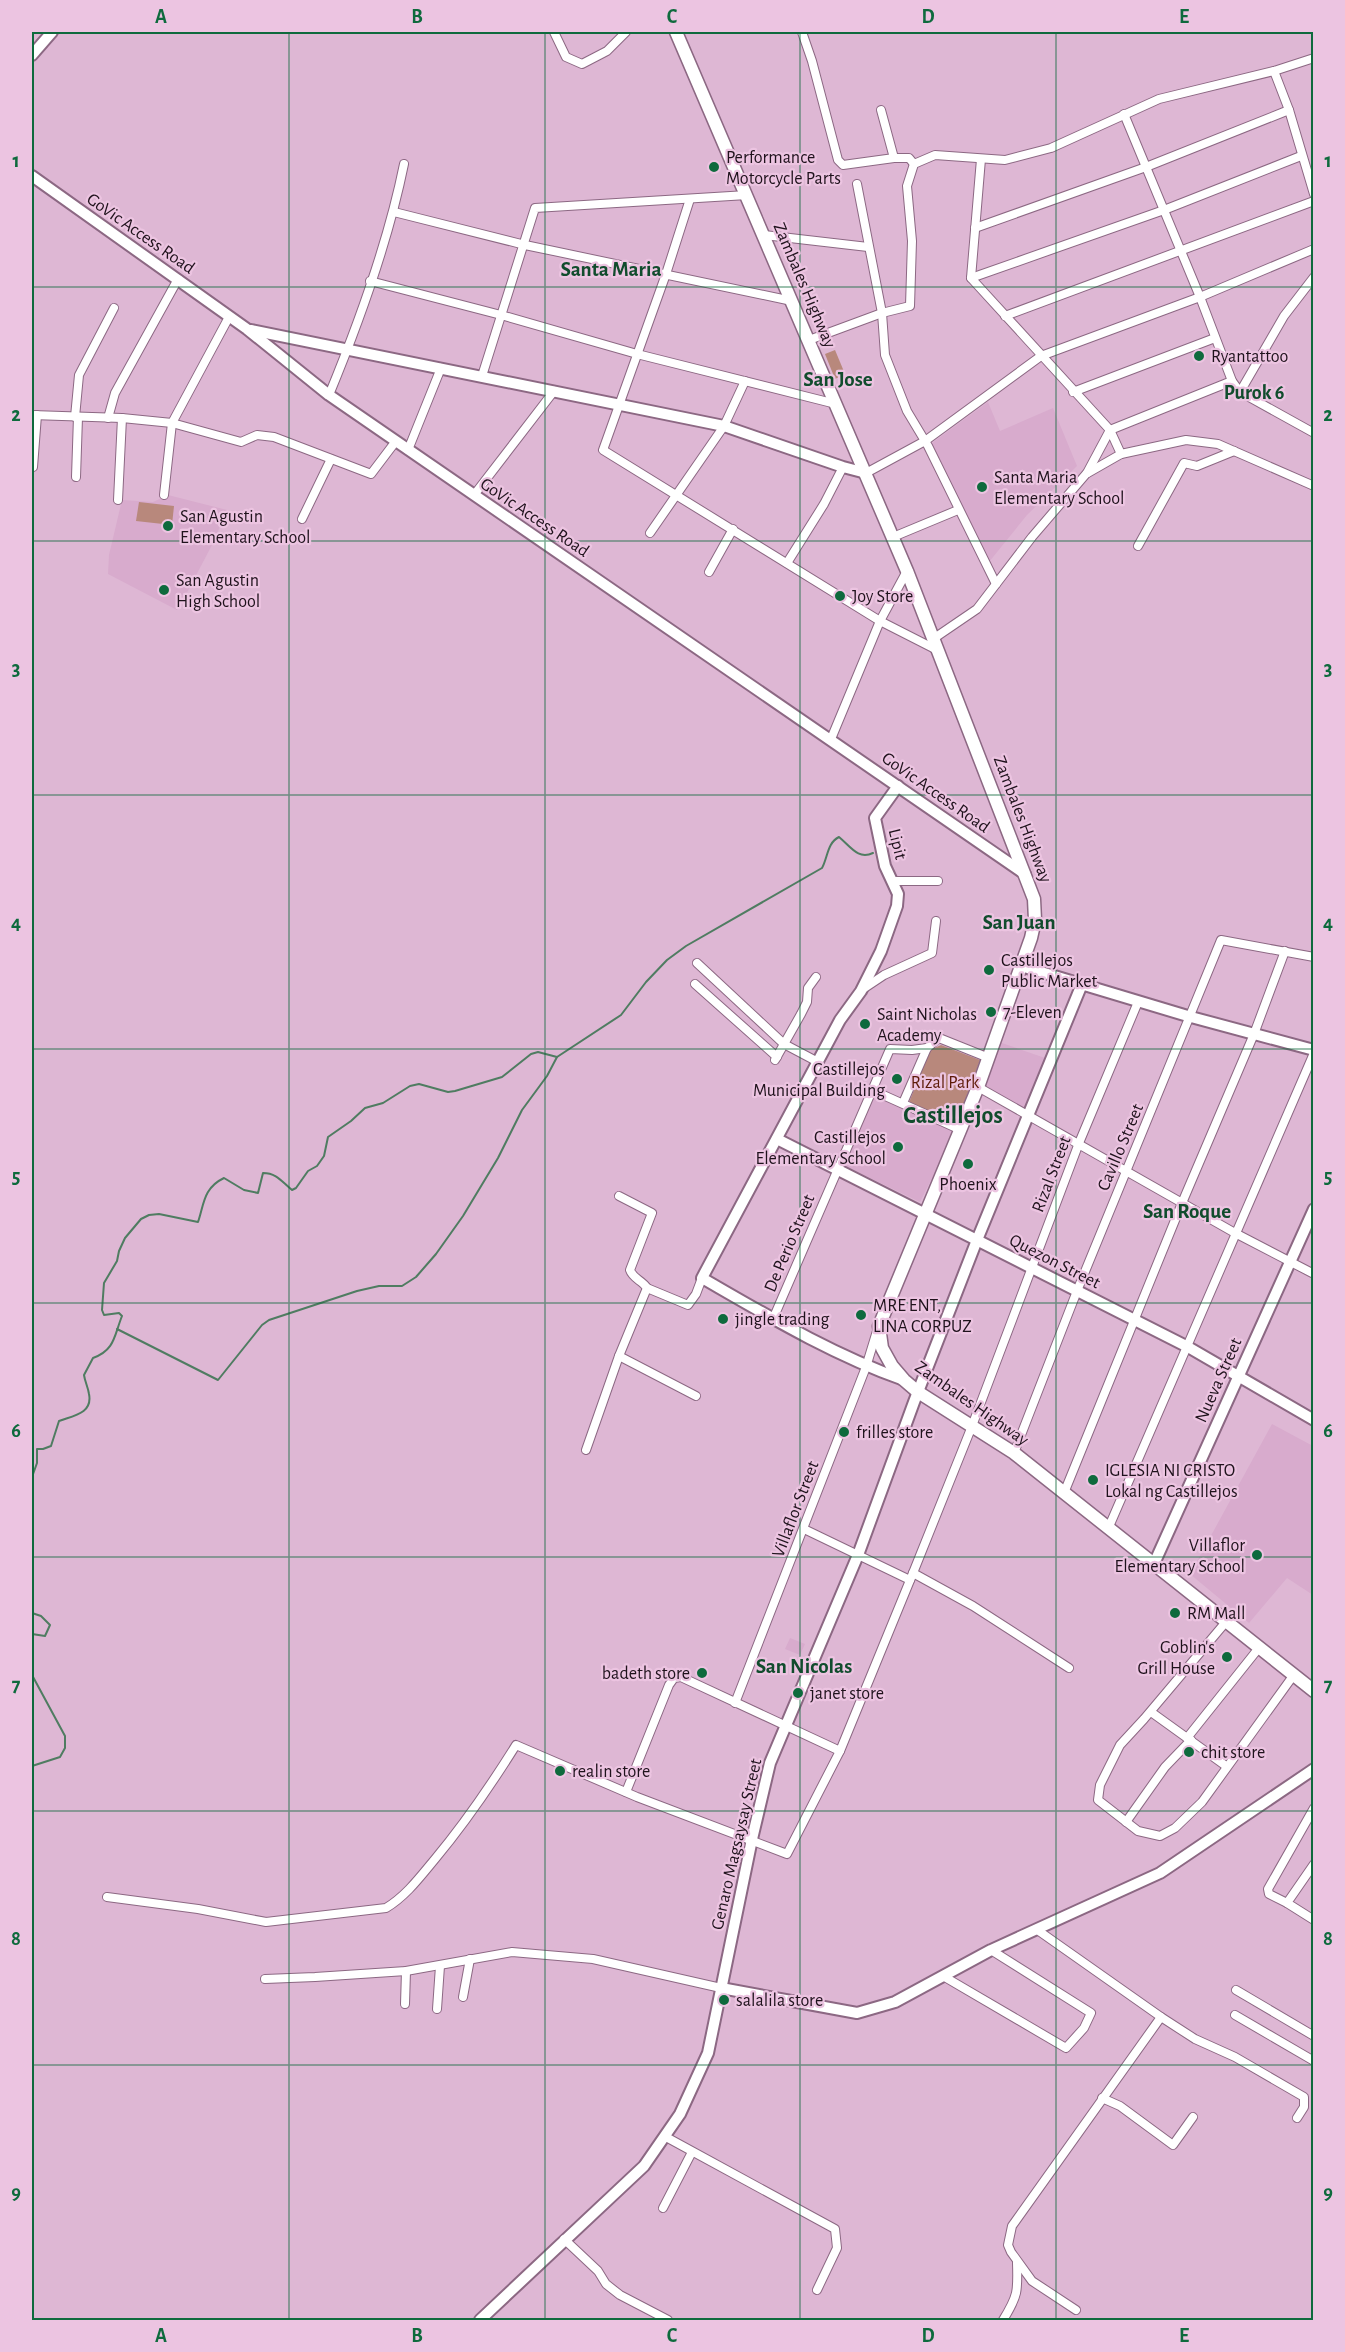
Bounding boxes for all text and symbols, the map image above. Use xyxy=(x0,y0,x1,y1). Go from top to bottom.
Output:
text: A xyxy=(155,7,167,27)
text: B xyxy=(411,7,423,27)
text: C xyxy=(667,7,678,27)
text: D xyxy=(921,7,935,27)
text: E xyxy=(1179,7,1189,27)
place label: Performance Motorcycle Parts xyxy=(726,149,841,188)
text: 1 xyxy=(12,151,20,171)
text: 1 xyxy=(1324,151,1332,171)
marker: Performance Motorcycle Parts xyxy=(707,160,721,174)
street label: GoVic Access Road xyxy=(83,190,198,278)
street label: Zambales Highway xyxy=(770,220,839,351)
district label: Santa Maria xyxy=(561,259,661,280)
place label: Ryantattoo xyxy=(1211,348,1289,366)
marker: Ryantattoo xyxy=(1192,349,1206,363)
district label: San Jose xyxy=(803,369,873,390)
district label: Purok 6 xyxy=(1224,383,1284,403)
text: 2 xyxy=(11,405,21,425)
text: 2 xyxy=(1323,405,1333,425)
place label: Santa Maria Elementary School xyxy=(994,469,1125,508)
street label: GoVic Access Road xyxy=(477,475,592,561)
marker: Santa Maria Elementary School xyxy=(975,480,989,494)
place label: San Agustin Elementary School xyxy=(180,508,311,547)
marker: San Agustin Elementary School xyxy=(161,519,175,533)
place label: San Agustin High School xyxy=(176,572,260,611)
marker: San Agustin High School xyxy=(157,583,171,597)
place label: Joy Store xyxy=(852,588,913,606)
marker: Joy Store xyxy=(833,589,847,603)
text: 3 xyxy=(12,659,20,679)
text: 3 xyxy=(1324,659,1332,679)
street label: GoVic Access Road xyxy=(878,749,993,837)
street label: Zambales Highway xyxy=(990,754,1055,885)
street label: Lipit xyxy=(885,827,910,862)
district label: San Juan xyxy=(982,912,1056,933)
text: 4 xyxy=(11,913,21,933)
text: 4 xyxy=(1323,913,1333,933)
place label: Castillejos Public Market xyxy=(1001,952,1097,991)
marker: Castillejos Public Market xyxy=(982,963,996,977)
place label: 7-Eleven xyxy=(1003,1004,1062,1022)
marker: 7-Eleven xyxy=(984,1005,998,1019)
place label: Saint Nicholas Academy xyxy=(877,1006,977,1045)
marker: Saint Nicholas Academy xyxy=(858,1017,872,1031)
place label: Castillejos Municipal Building xyxy=(753,1061,885,1100)
marker: Castillejos Municipal Building xyxy=(890,1072,904,1086)
park label: Rizal Park xyxy=(911,1074,980,1092)
street label: Cavillo Street xyxy=(1095,1101,1147,1193)
district label: Castillejos xyxy=(903,1104,1003,1128)
place label: Castillejos Elementary School xyxy=(756,1129,886,1168)
street label: Rizal Street xyxy=(1029,1134,1075,1215)
marker: Castillejos Elementary School xyxy=(891,1140,905,1154)
marker: Phoenix xyxy=(961,1157,975,1171)
text: 5 xyxy=(12,1167,20,1187)
text: 5 xyxy=(1324,1167,1332,1187)
place label: Phoenix xyxy=(939,1176,997,1194)
street label: De Perio Street xyxy=(761,1192,819,1295)
district label: San Roque xyxy=(1143,1201,1231,1222)
street label: Quezon Street xyxy=(1006,1231,1103,1293)
place label: MRE ENT, LINA CORPUZ xyxy=(873,1297,972,1336)
marker: MRE ENT, LINA CORPUZ xyxy=(854,1308,868,1322)
place label: jingle trading xyxy=(735,1311,830,1329)
marker: jingle trading xyxy=(716,1312,730,1326)
street label: Nueva Street xyxy=(1192,1335,1246,1425)
street label: Zambales Highway xyxy=(911,1358,1032,1450)
text: 6 xyxy=(11,1421,21,1441)
text: 6 xyxy=(1323,1421,1333,1441)
place label: frilles store xyxy=(856,1424,933,1442)
marker: frilles store xyxy=(837,1425,851,1439)
street label: Villaflor Street xyxy=(769,1458,823,1560)
place label: IGLESIA NI CRISTO Lokal ng Castillejos xyxy=(1105,1462,1238,1501)
marker: IGLESIA NI CRISTO Lokal ng Castillejos xyxy=(1086,1473,1100,1487)
place label: Villaflor Elementary School xyxy=(1115,1537,1245,1576)
marker: Villaflor Elementary School xyxy=(1250,1548,1264,1562)
place label: RM Mall xyxy=(1187,1605,1245,1623)
marker: RM Mall xyxy=(1168,1606,1182,1620)
place label: Goblin's Grill House xyxy=(1138,1639,1215,1678)
marker: Goblin's Grill House xyxy=(1220,1650,1234,1664)
district label: San Nicolas xyxy=(756,1656,852,1677)
place label: badeth store xyxy=(602,1665,690,1683)
marker: badeth store xyxy=(695,1666,709,1680)
text: 7 xyxy=(12,1675,21,1695)
text: 7 xyxy=(1324,1675,1333,1695)
place label: janet store xyxy=(810,1685,884,1703)
marker: janet store xyxy=(791,1686,805,1700)
place label: chit store xyxy=(1201,1744,1265,1762)
marker: chit store xyxy=(1182,1745,1196,1759)
street label: Genaro Magsaysay Street xyxy=(709,1757,765,1932)
place label: realin store xyxy=(572,1763,650,1781)
marker: realin store xyxy=(553,1764,567,1778)
text: 8 xyxy=(11,1929,21,1949)
text: 8 xyxy=(1323,1929,1333,1949)
place label: salalila store xyxy=(736,1992,823,2010)
marker: salalila store xyxy=(717,1993,731,2007)
text: 9 xyxy=(11,2183,21,2203)
text: 9 xyxy=(1323,2183,1333,2203)
text: A xyxy=(155,2326,167,2346)
text: B xyxy=(411,2326,423,2346)
text: C xyxy=(667,2326,678,2346)
text: D xyxy=(921,2326,935,2346)
text: E xyxy=(1179,2326,1189,2346)

